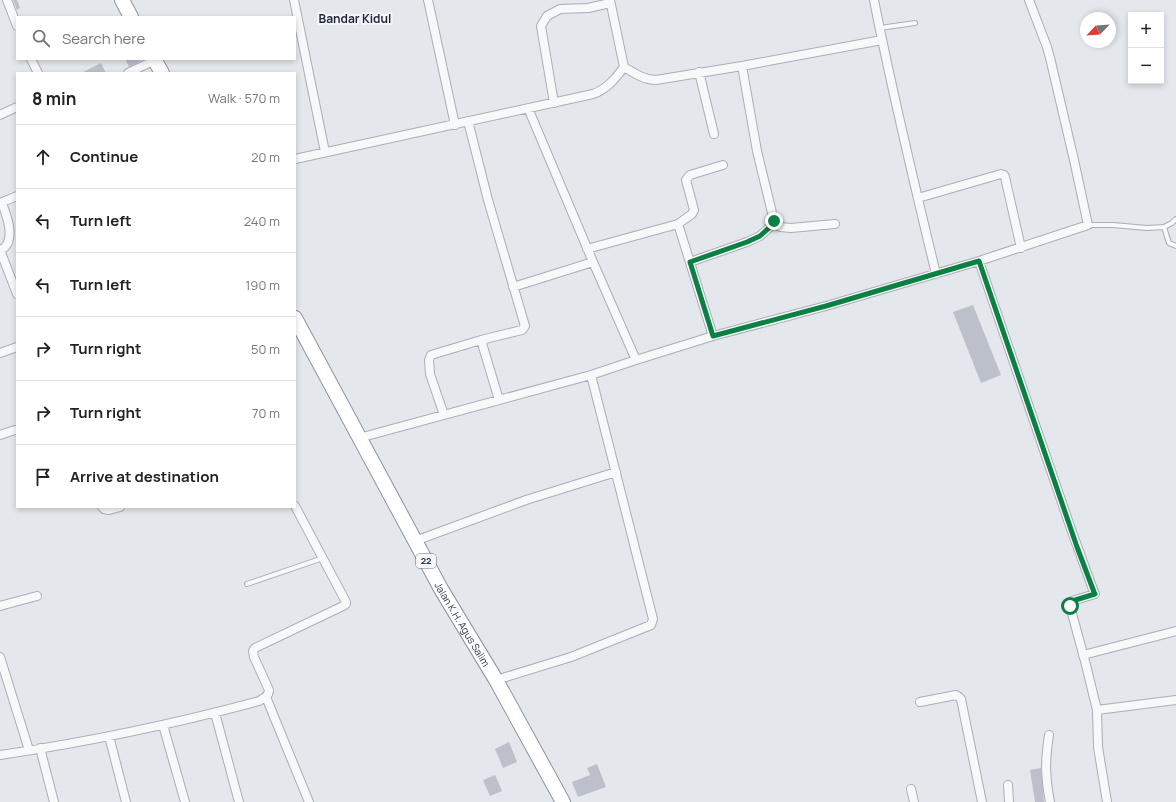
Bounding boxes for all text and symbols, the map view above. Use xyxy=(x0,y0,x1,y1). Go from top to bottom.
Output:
district label: Bandar Kidul xyxy=(319,10,391,27)
north arrow xyxy=(1080,12,1116,48)
map controls xyxy=(1128,12,1164,84)
button: + xyxy=(1128,12,1164,48)
search box xyxy=(16,16,296,60)
icon: search xyxy=(30,27,52,49)
text: Search here xyxy=(62,28,145,49)
button: − xyxy=(1128,48,1164,84)
text: 8 min xyxy=(32,87,77,110)
text: Walk · 570 m xyxy=(208,89,280,107)
icon: ahead xyxy=(32,146,54,168)
text: Continue xyxy=(70,146,138,167)
text: 20 m xyxy=(251,148,280,166)
icon: left xyxy=(32,210,54,232)
text: Turn left xyxy=(70,210,132,231)
text: 240 m xyxy=(244,212,280,230)
route end xyxy=(765,212,783,230)
icon: left xyxy=(32,274,54,296)
text: Turn left xyxy=(70,274,132,295)
text: 190 m xyxy=(245,276,280,294)
icon: right xyxy=(32,338,54,360)
text: Turn right xyxy=(70,338,141,359)
text: 50 m xyxy=(251,340,280,358)
icon: right xyxy=(32,402,54,424)
text: Turn right xyxy=(70,402,141,423)
text: 70 m xyxy=(252,404,280,422)
icon: arrive xyxy=(32,466,54,488)
text: Arrive at destination xyxy=(70,466,219,487)
road number: 22 xyxy=(416,554,436,568)
street label: Jalan K.H. Agus Salim xyxy=(432,579,493,669)
route start xyxy=(1061,597,1079,615)

